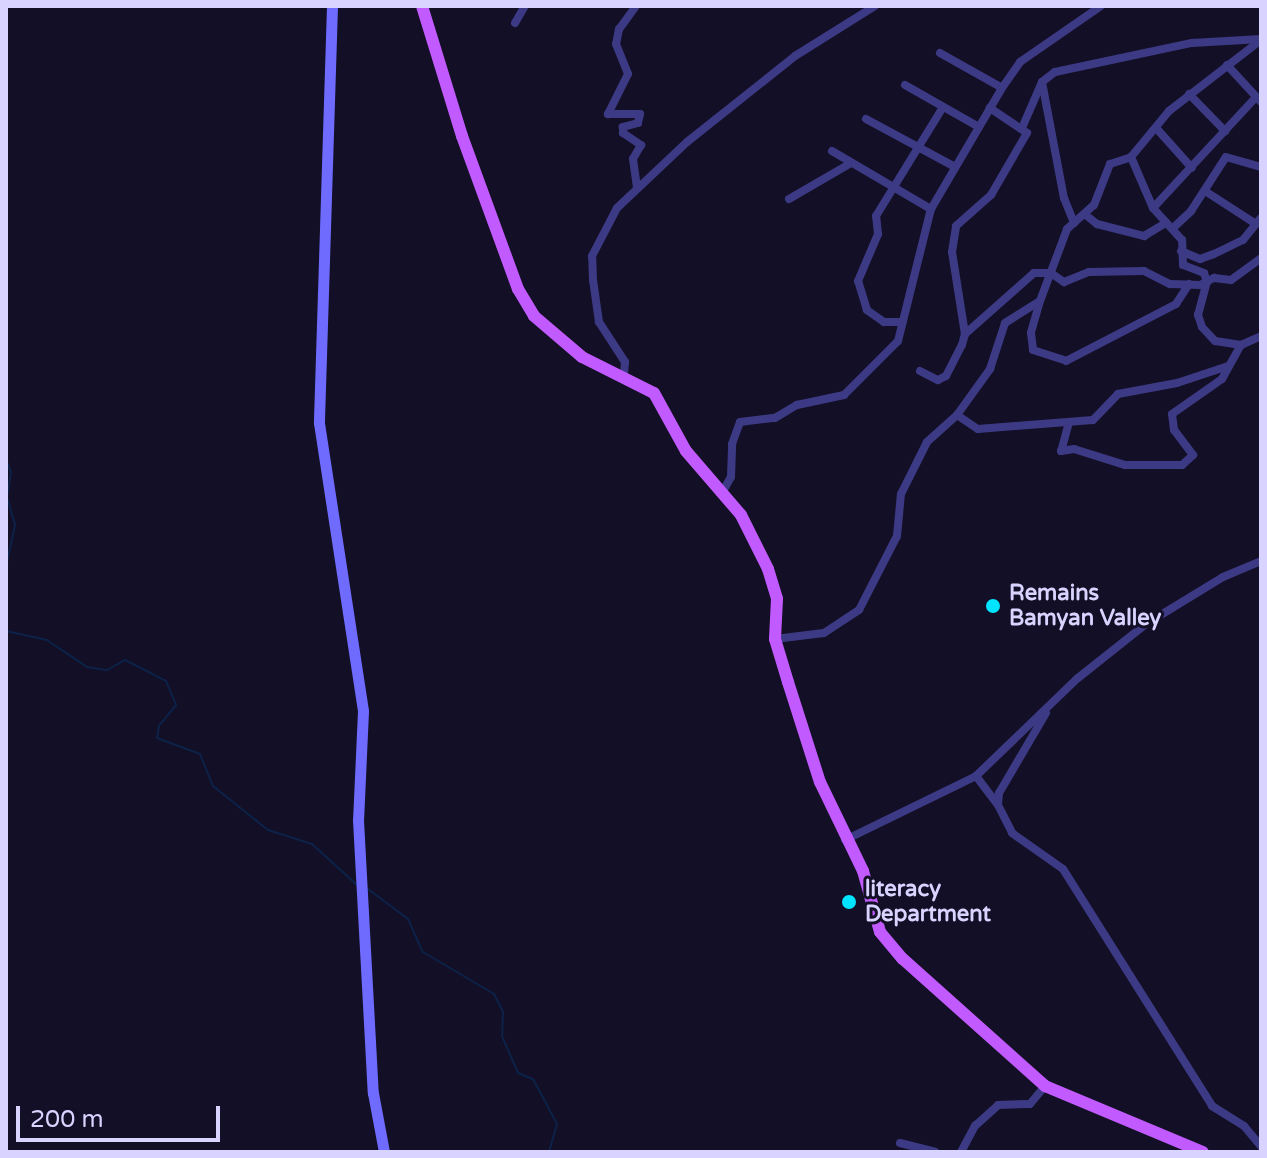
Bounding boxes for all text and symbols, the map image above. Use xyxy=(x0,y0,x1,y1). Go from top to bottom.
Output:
place label: Remains Bamyan Valley xyxy=(1009,580,1161,632)
marker: Remains Bamyan Valley xyxy=(984,597,1002,615)
place label: literacy Department xyxy=(865,876,991,928)
marker: literacy Department xyxy=(840,893,858,911)
scale bar xyxy=(20,1090,224,1140)
text: 200 m xyxy=(30,1105,104,1134)

